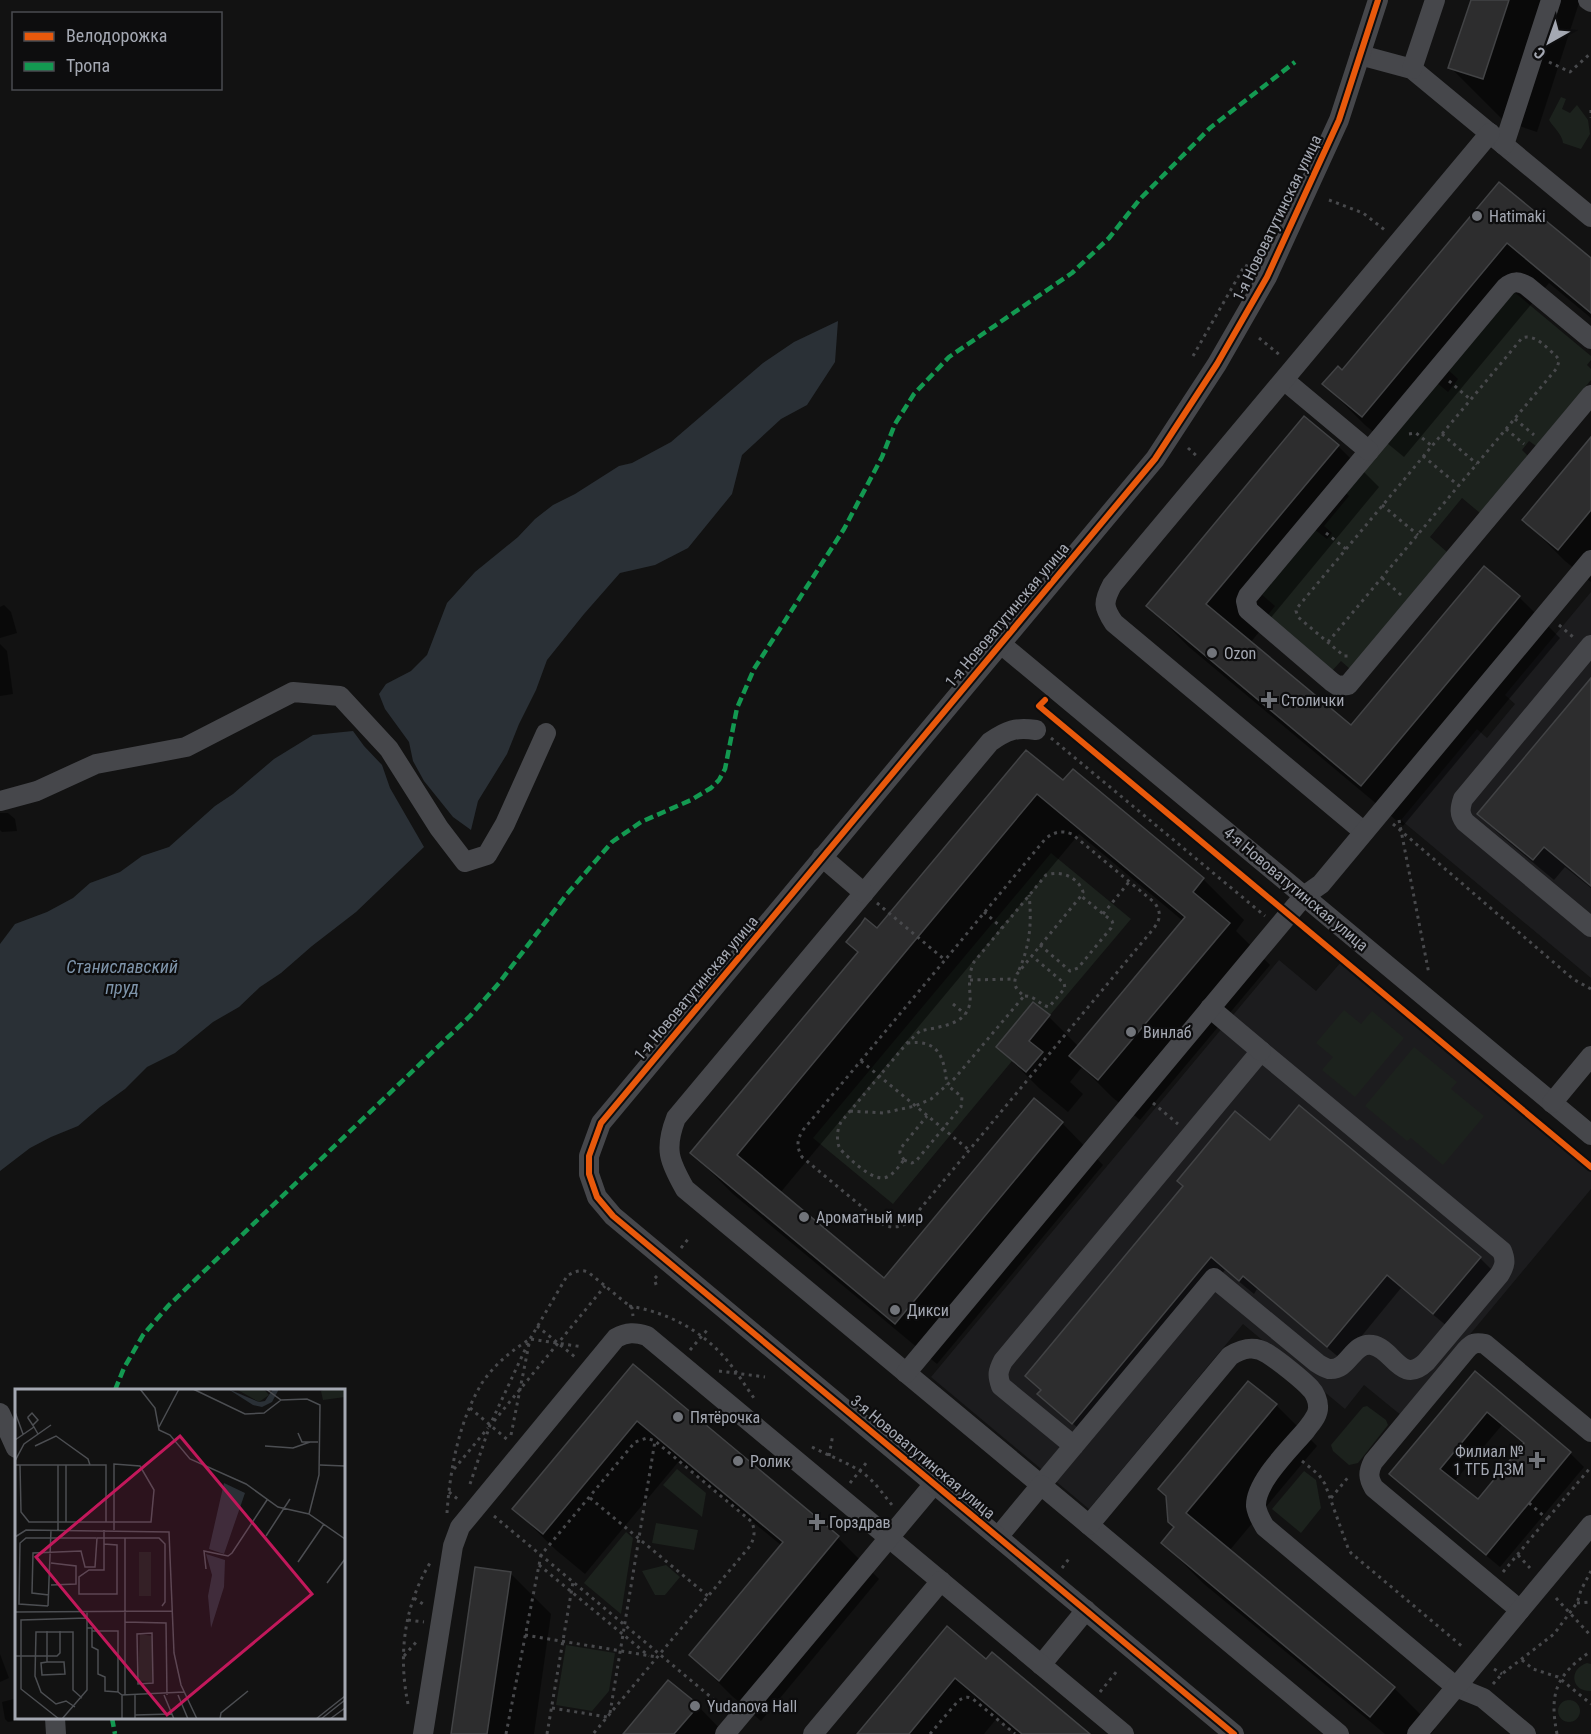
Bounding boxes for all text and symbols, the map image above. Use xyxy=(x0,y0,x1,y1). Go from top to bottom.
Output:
legend xyxy=(12,12,222,90)
north arrow xyxy=(1519,12,1579,72)
text: Велодорожка xyxy=(66,25,167,46)
text: С xyxy=(1530,43,1549,63)
text: Тропа xyxy=(66,55,110,76)
street label: 1-я Нововатутинская улица xyxy=(1228,132,1326,304)
place label: Hatimaki xyxy=(1489,207,1546,226)
marker: Hatimaki xyxy=(1470,209,1484,223)
street label: 1-я Нововатутинская улица xyxy=(941,539,1073,691)
place label: Ozon xyxy=(1224,644,1256,663)
marker: Ozon xyxy=(1205,646,1219,660)
place label: Столички xyxy=(1281,691,1344,710)
marker: Столички xyxy=(1262,693,1276,707)
street label: 4-я Нововатутинская улица xyxy=(1220,823,1372,955)
street label: 1-я Нововатутинская улица xyxy=(630,912,762,1064)
water label: Станиславский пруд xyxy=(66,956,178,998)
place label: Винлаб xyxy=(1143,1023,1192,1042)
marker: Винлаб xyxy=(1124,1025,1138,1039)
place label: Ароматный мир xyxy=(816,1208,923,1227)
marker: Ароматный мир xyxy=(797,1210,811,1224)
place label: Дикси xyxy=(907,1301,949,1320)
marker: Дикси xyxy=(888,1303,902,1317)
inset map xyxy=(15,1389,345,1719)
street label: 3-я Нововатутинская улица xyxy=(847,1391,999,1523)
place label: Пятёрочка xyxy=(690,1408,760,1427)
marker: Пятёрочка xyxy=(671,1410,685,1424)
place label: Филиал № 1 ТГБ ДЗМ xyxy=(1453,1442,1524,1479)
marker: Филиал № 1 ТГБ ДЗМ xyxy=(1528,1451,1546,1469)
place label: Ролик xyxy=(750,1452,791,1471)
marker: Ролик xyxy=(731,1454,745,1468)
place label: Горздрав xyxy=(829,1513,891,1532)
marker: Горздрав xyxy=(810,1515,824,1529)
place label: Yudanova Hall xyxy=(707,1697,797,1716)
marker: Yudanova Hall xyxy=(688,1699,702,1713)

